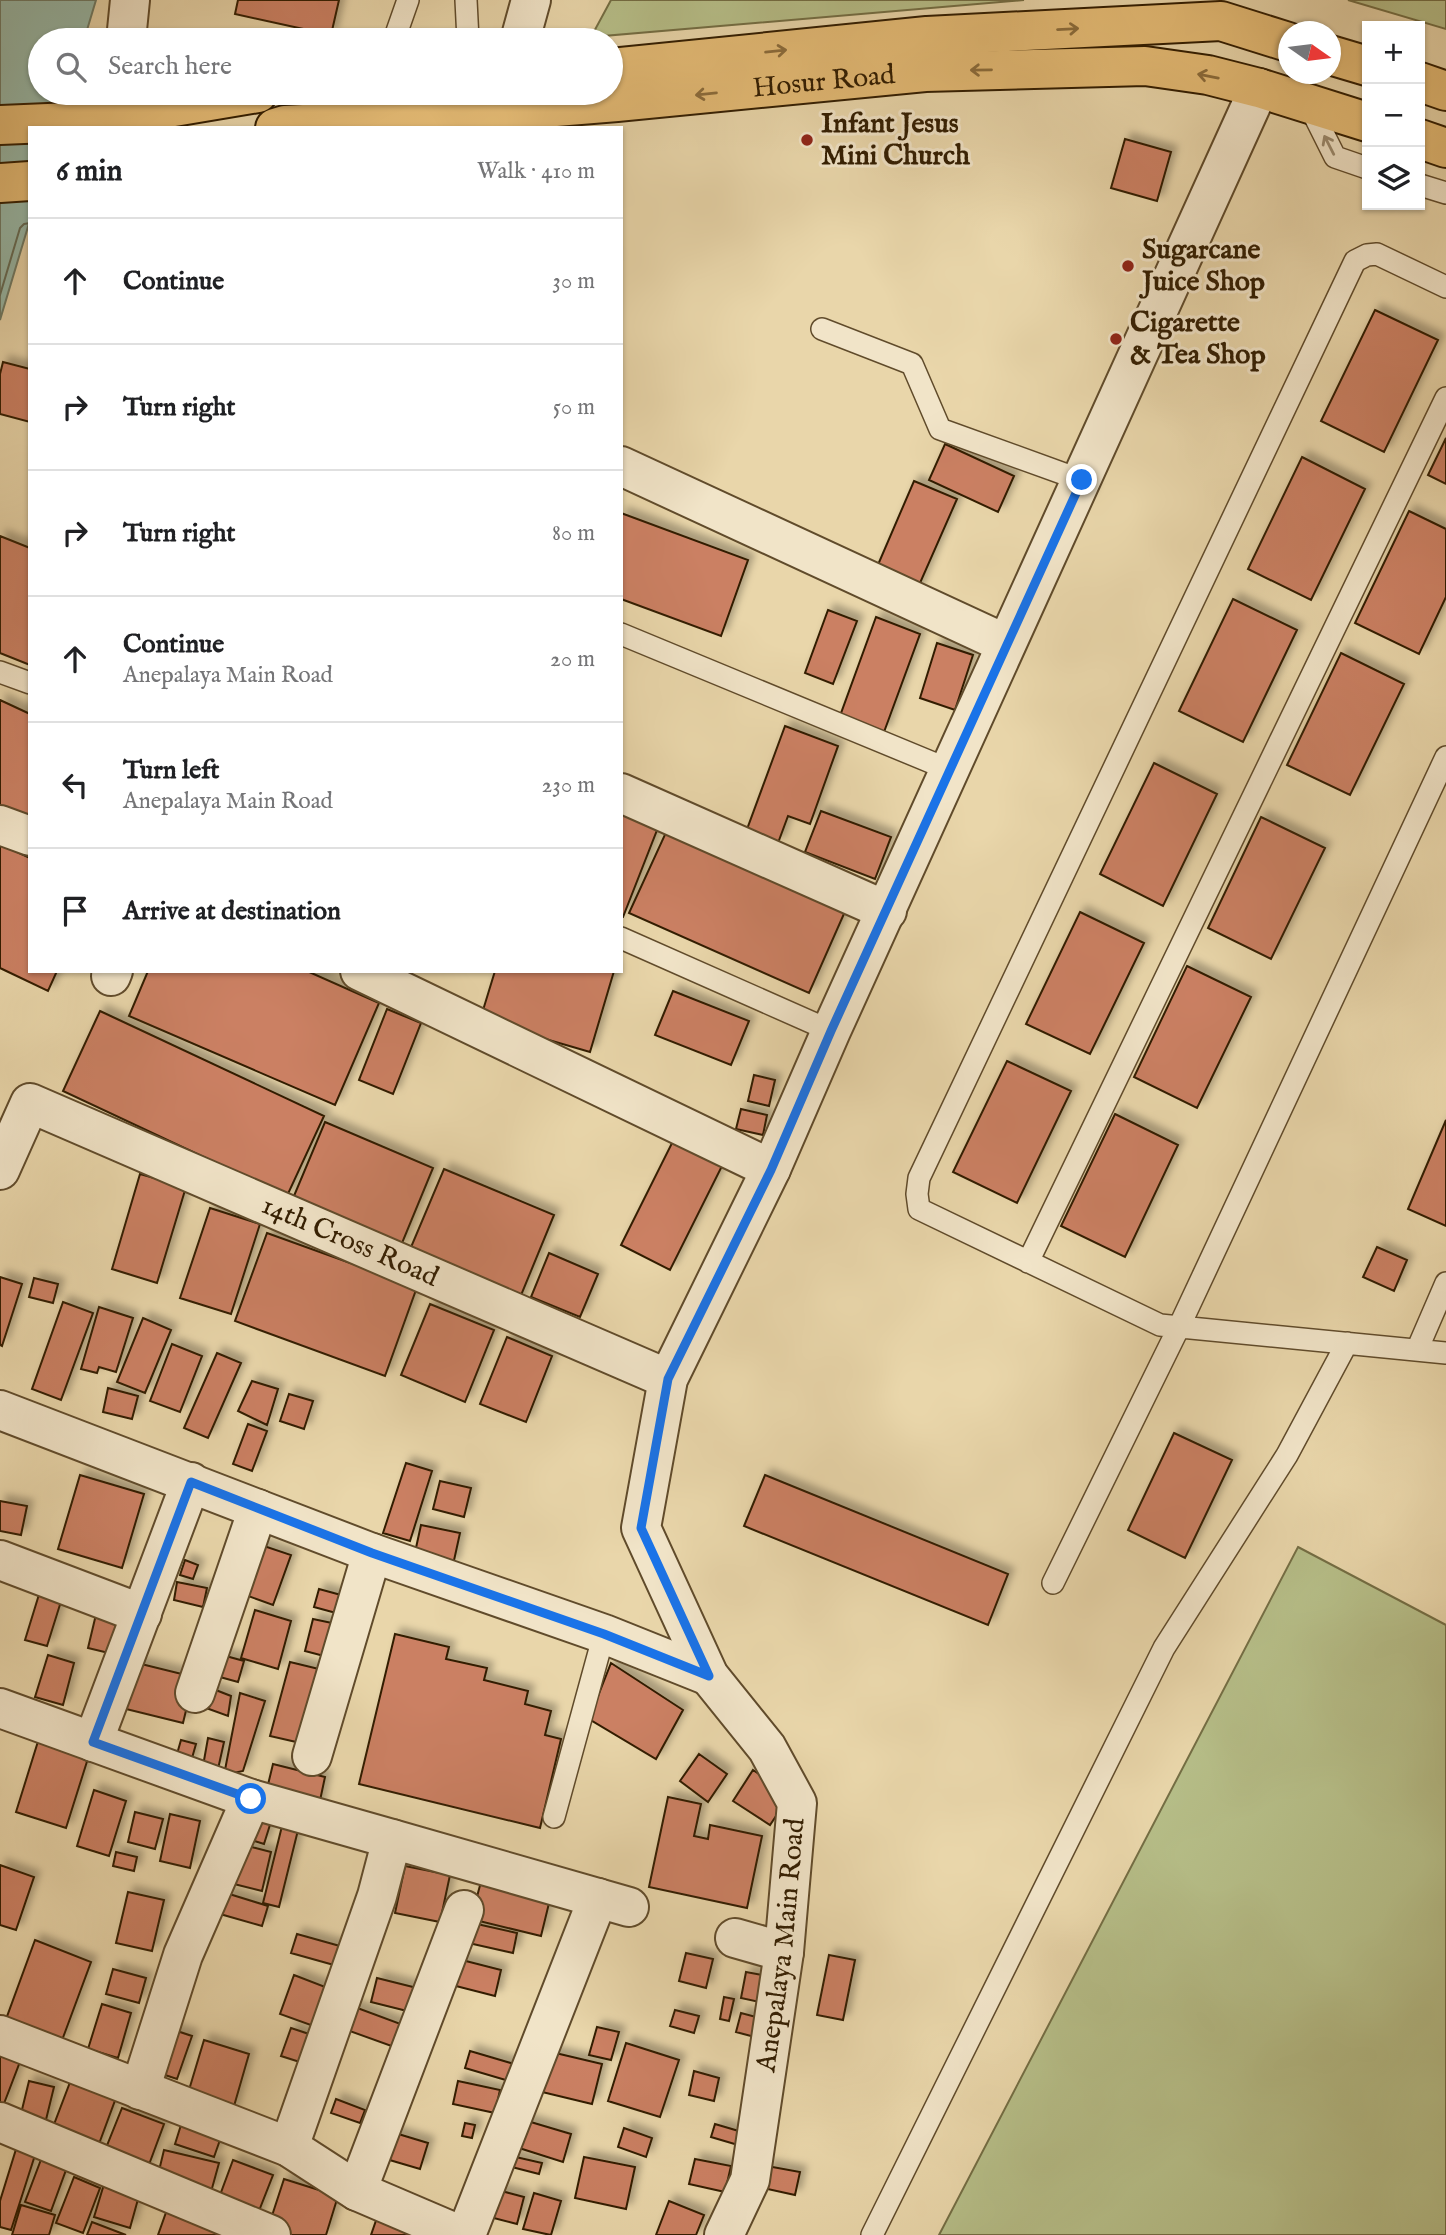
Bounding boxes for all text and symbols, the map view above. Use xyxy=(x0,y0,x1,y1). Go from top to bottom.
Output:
north arrow xyxy=(1278,21,1341,84)
map controls xyxy=(1362,21,1425,210)
button: + xyxy=(1362,21,1425,84)
one-way arrow xyxy=(1057,23,1080,36)
search box xyxy=(28,28,623,105)
one-way arrow xyxy=(764,44,787,57)
icon: search xyxy=(52,48,90,86)
text: Search here xyxy=(108,50,232,83)
street label: Hosur Road xyxy=(751,58,897,106)
one-way arrow xyxy=(970,64,993,77)
one-way arrow xyxy=(1197,68,1220,82)
button: − xyxy=(1362,84,1425,147)
one-way arrow xyxy=(695,87,718,100)
place label: Infant Jesus Mini Church xyxy=(821,107,971,174)
marker: Infant Jesus Mini Church xyxy=(799,132,815,148)
one-way arrow xyxy=(1322,135,1335,156)
button: layers xyxy=(1362,147,1425,210)
text: 6 min xyxy=(56,153,122,191)
text: Walk · 410 m xyxy=(477,157,595,186)
place label: Sugarcane Juice Shop xyxy=(1138,233,1265,300)
marker: Sugarcane Juice Shop xyxy=(1120,258,1136,274)
icon: ahead xyxy=(56,262,94,300)
text: Continue xyxy=(123,265,224,298)
text: 30 m xyxy=(552,267,595,296)
place label: Cigarette & Tea Shop xyxy=(1130,306,1266,373)
marker: Cigarette & Tea Shop xyxy=(1108,331,1124,347)
icon: right xyxy=(56,388,94,426)
text: Turn right xyxy=(123,391,236,424)
text: 50 m xyxy=(553,393,595,422)
route end xyxy=(1066,464,1097,495)
icon: right xyxy=(56,514,94,552)
text: Turn right xyxy=(123,517,236,550)
text: 80 m xyxy=(552,519,595,548)
text: Continue xyxy=(123,628,224,661)
icon: ahead xyxy=(56,640,94,678)
text: 20 m xyxy=(550,645,595,674)
text: Anepalaya Main Road xyxy=(123,661,333,690)
text: Turn left xyxy=(123,754,220,787)
icon: left xyxy=(56,766,94,804)
text: 230 m xyxy=(542,771,595,800)
text: Anepalaya Main Road xyxy=(123,787,333,816)
icon: arrive xyxy=(56,892,94,930)
text: Arrive at destination xyxy=(123,895,341,928)
street label: 14th Cross Road xyxy=(256,1188,444,1295)
route start xyxy=(235,1783,266,1814)
street label: Anepalaya Main Road xyxy=(749,1816,813,2075)

